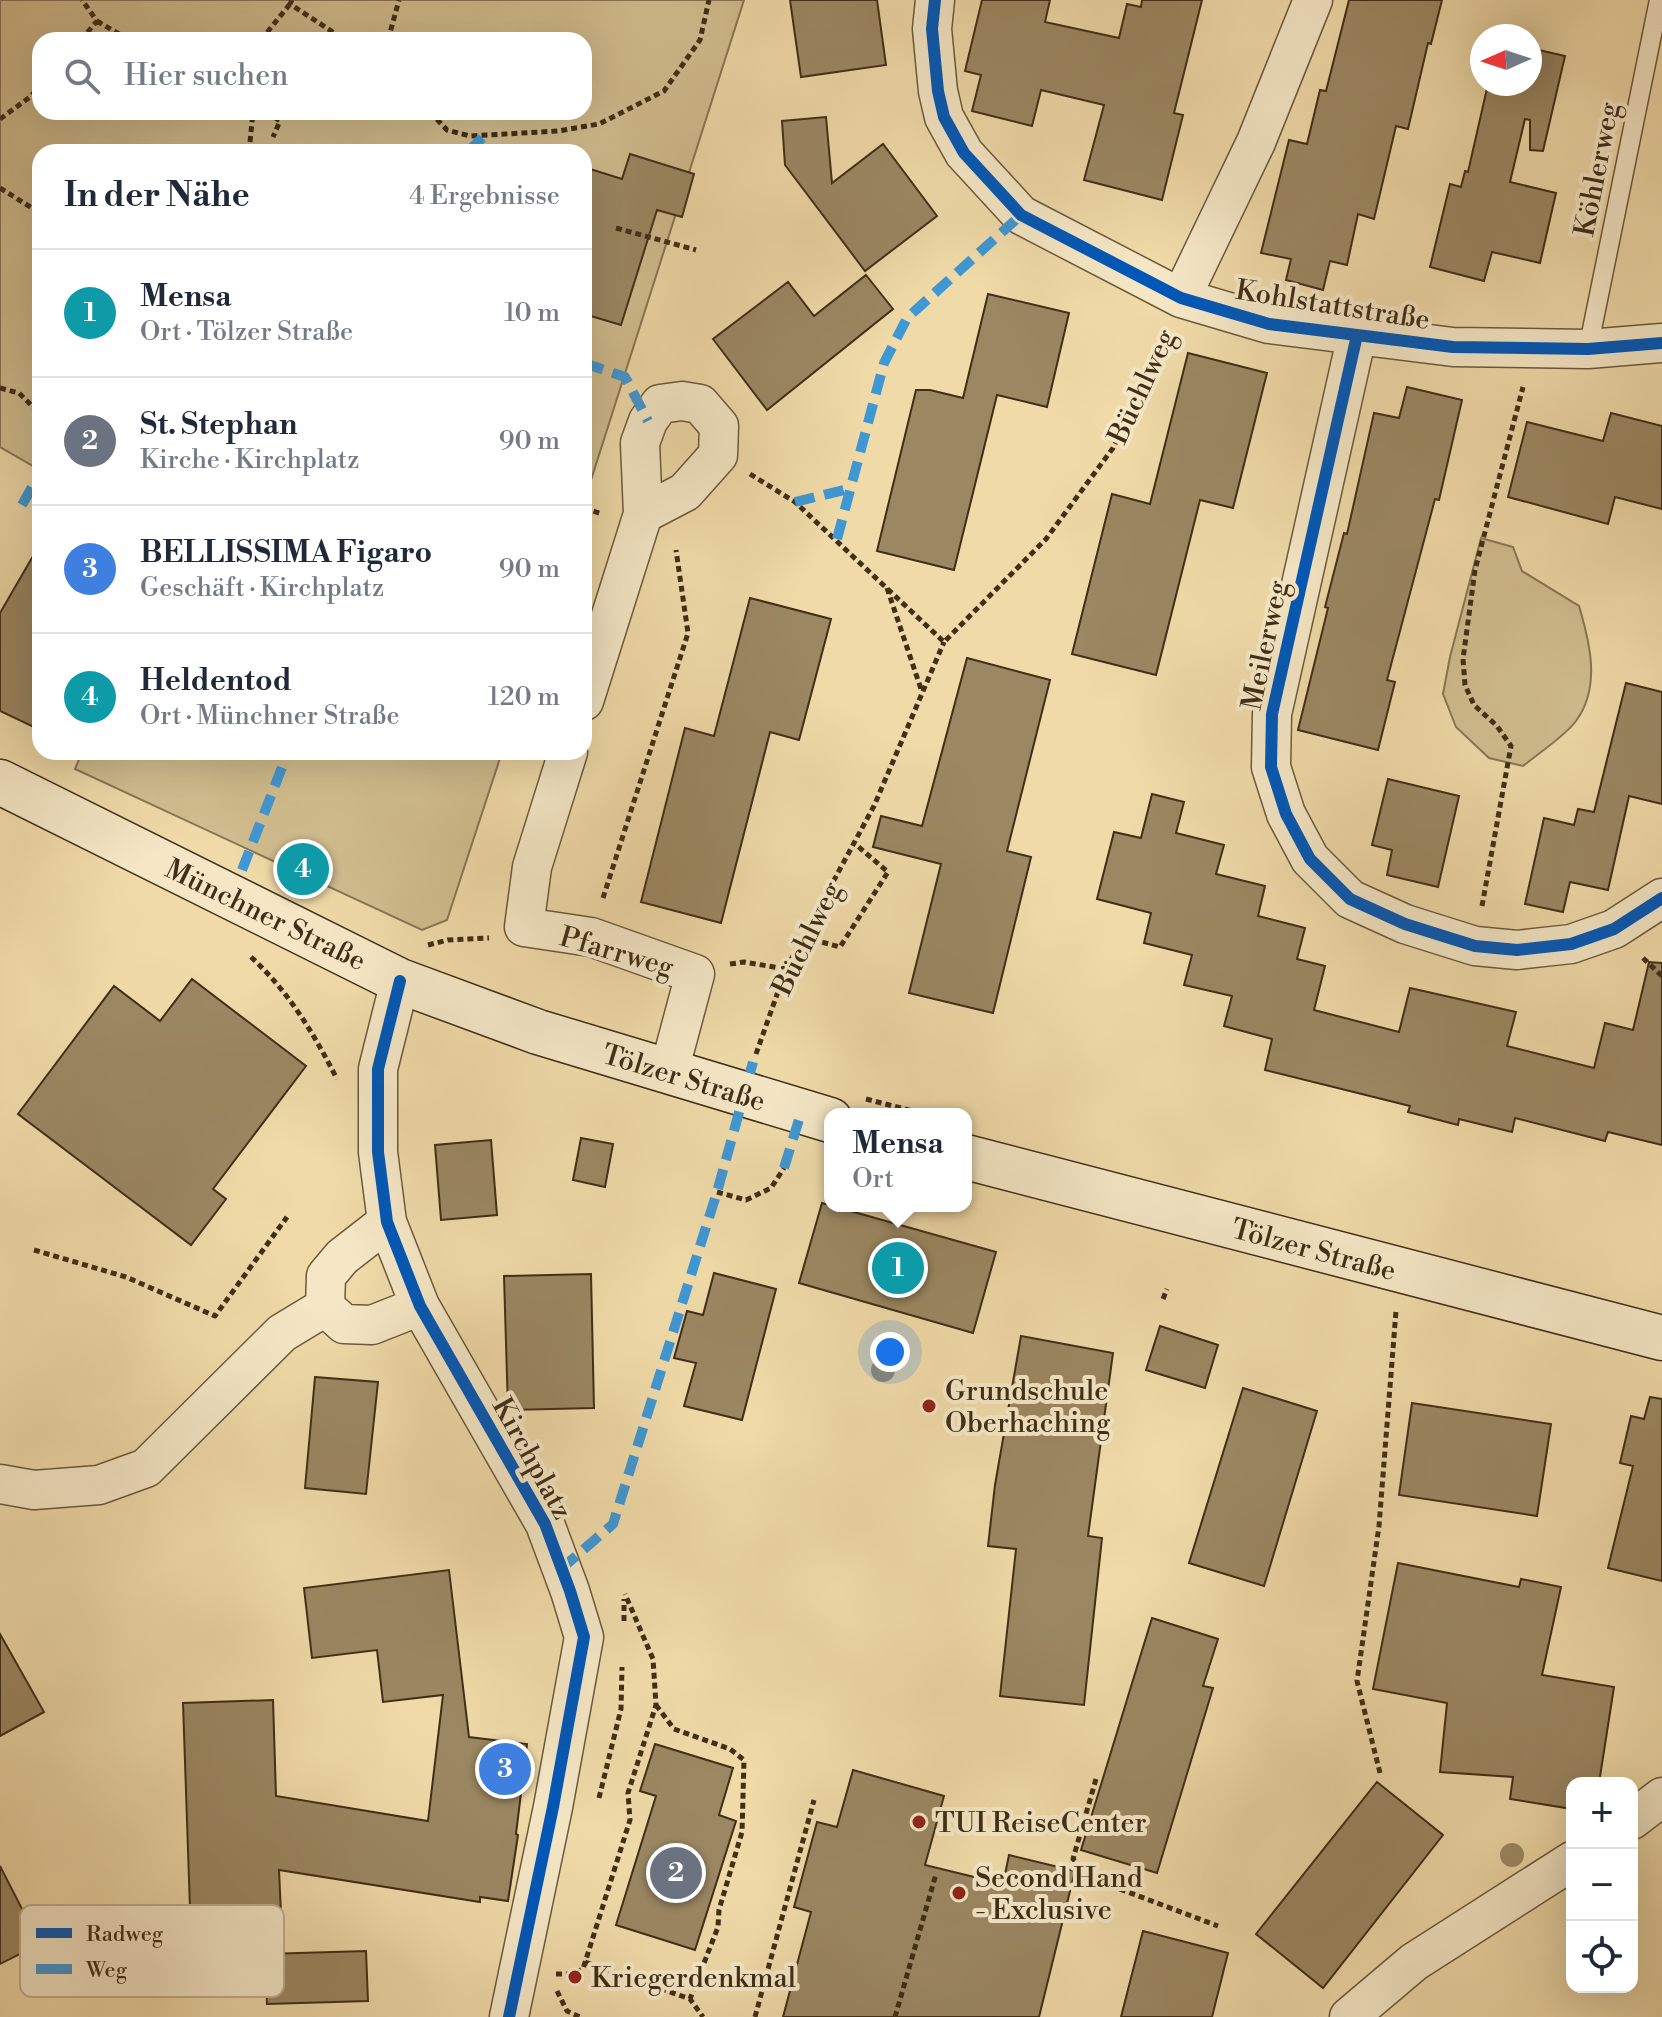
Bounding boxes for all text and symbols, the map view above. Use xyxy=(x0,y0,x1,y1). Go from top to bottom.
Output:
north arrow xyxy=(1470,24,1542,96)
search box xyxy=(32,32,592,120)
icon: search xyxy=(60,54,104,98)
text: Hier suchen xyxy=(124,57,288,95)
street label: Köhlerweg xyxy=(1567,99,1628,239)
text: In der Nähe xyxy=(64,175,250,217)
text: 4 Ergebnisse xyxy=(409,180,560,212)
street label: Kohlstattstraße xyxy=(1233,273,1432,338)
text: Mensa xyxy=(140,278,231,316)
text: 1 xyxy=(84,297,96,329)
text: 10 m xyxy=(504,297,560,329)
text: Ort · Tölzer Straße xyxy=(140,316,353,348)
street label: Büchlweg xyxy=(1100,323,1184,450)
text: St. Stephan xyxy=(140,406,298,444)
text: 2 xyxy=(82,425,98,457)
text: 90 m xyxy=(499,425,560,457)
text: Kirche · Kirchplatz xyxy=(140,444,359,476)
text: BELLISSIMA Figaro xyxy=(140,534,432,572)
text: 3 xyxy=(82,553,98,585)
text: 90 m xyxy=(499,553,560,585)
text: Geschäft · Kirchplatz xyxy=(140,572,384,604)
street label: Meilerweg xyxy=(1235,577,1296,713)
text: Heldentod xyxy=(140,662,292,700)
text: 4 xyxy=(81,681,99,713)
text: 120 m xyxy=(488,681,560,713)
text: Ort · Münchner Straße xyxy=(140,700,400,732)
pin: 4 xyxy=(277,839,329,899)
street label: Münchner Straße xyxy=(159,852,371,979)
street label: Büchlweg xyxy=(764,876,850,1002)
street label: Pfarrweg xyxy=(555,919,678,986)
street label: Tölzer Straße xyxy=(598,1037,769,1120)
popup xyxy=(824,1108,972,1212)
text: Mensa xyxy=(852,1125,944,1163)
text: Ort xyxy=(852,1163,894,1195)
street label: Tölzer Straße xyxy=(1228,1212,1400,1289)
pin: 1 xyxy=(872,1238,924,1298)
your location xyxy=(870,1332,910,1372)
place label: Grundschule Oberhaching xyxy=(945,1374,1111,1441)
street label: Kirchplatz xyxy=(484,1392,579,1526)
marker: Grundschule Oberhaching xyxy=(920,1397,938,1415)
pin: 3 xyxy=(479,1739,531,1799)
map controls xyxy=(1566,1777,1638,1993)
button: + xyxy=(1566,1777,1638,1849)
place label: TUI ReiseCenter xyxy=(935,1806,1147,1841)
marker: TUI ReiseCenter xyxy=(910,1813,928,1831)
pin: 2 xyxy=(650,1843,702,1903)
button: − xyxy=(1566,1849,1638,1921)
place label: Second Hand - Exclusive xyxy=(975,1861,1143,1928)
marker: Second Hand - Exclusive xyxy=(950,1884,968,1902)
legend xyxy=(20,1905,284,1997)
text: Radweg xyxy=(86,1921,164,1948)
button: locate xyxy=(1566,1921,1638,1993)
text: Weg xyxy=(85,1957,128,1984)
place label: Kriegerdenkmal xyxy=(591,1961,796,1996)
marker: Kriegerdenkmal xyxy=(566,1968,584,1986)

